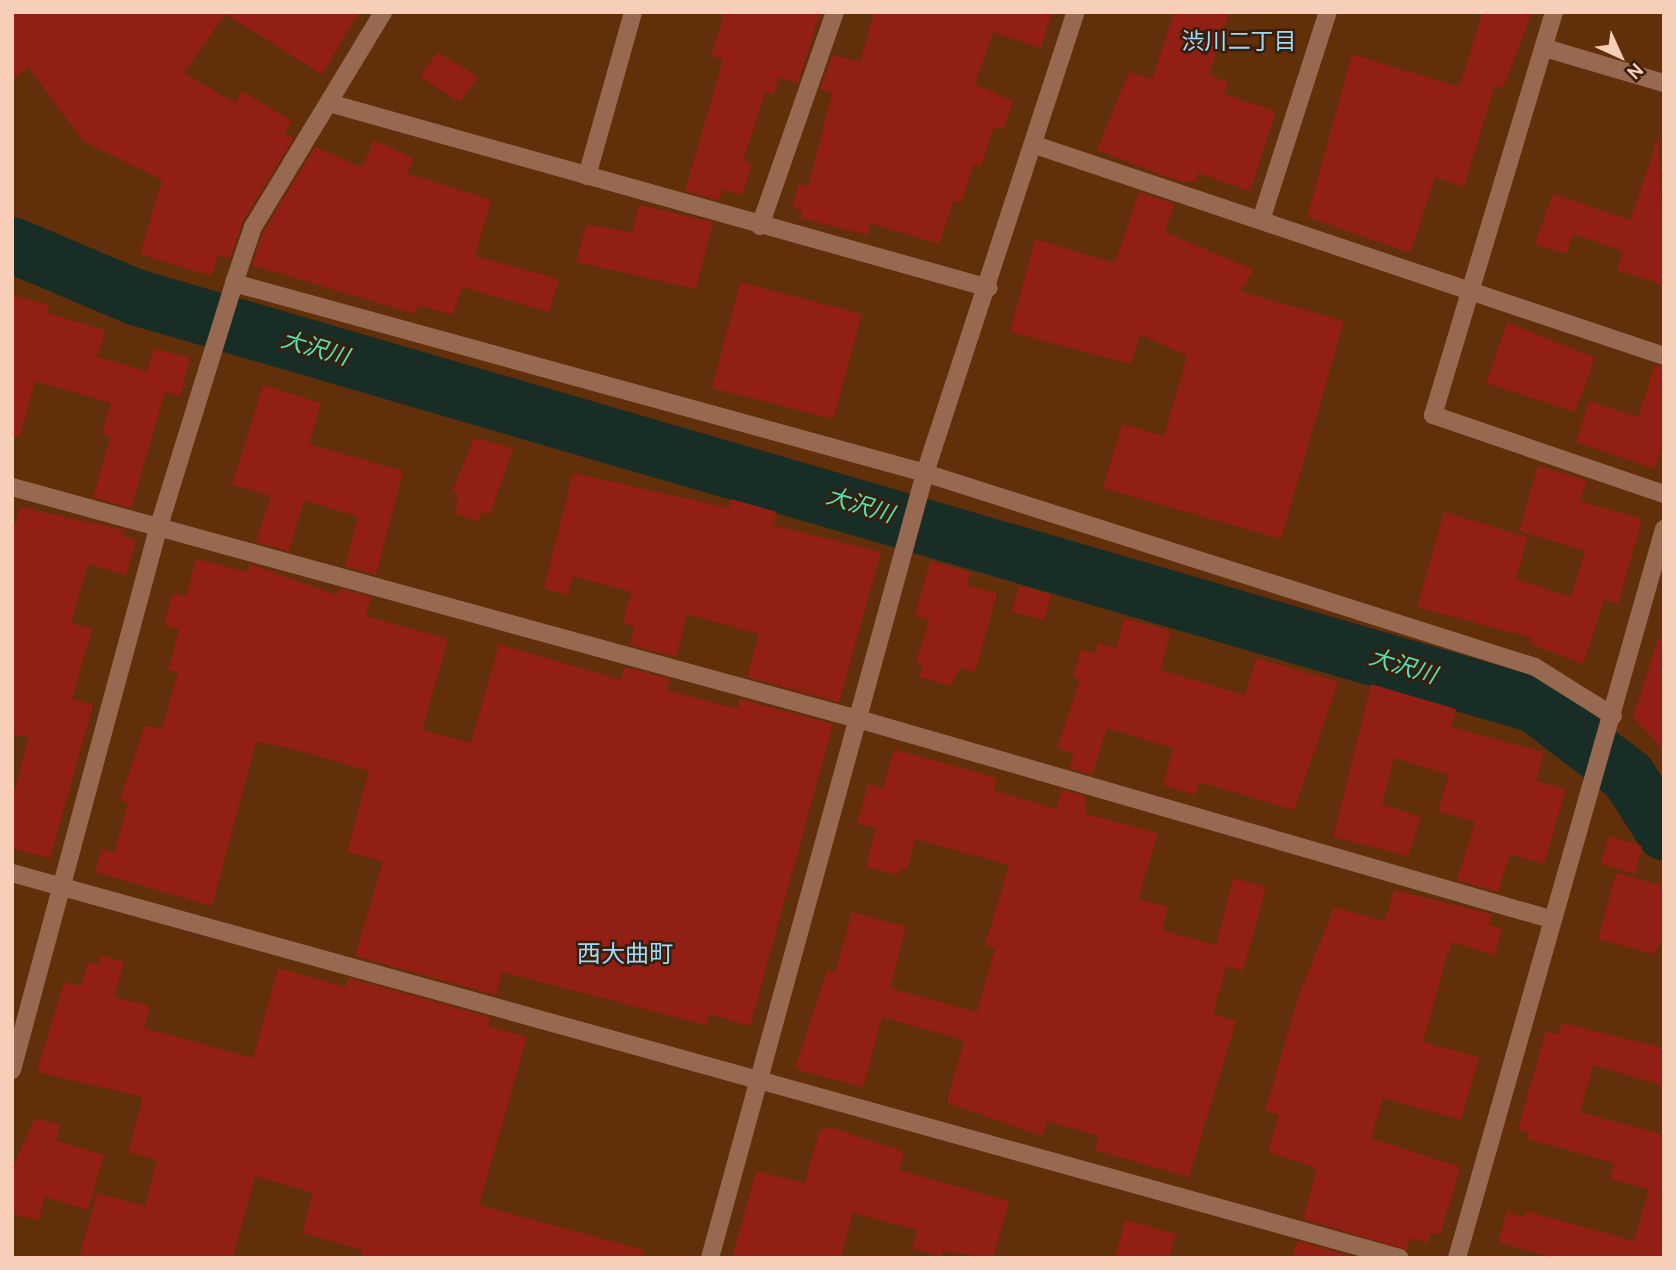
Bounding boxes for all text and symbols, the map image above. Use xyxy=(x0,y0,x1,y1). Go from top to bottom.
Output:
north arrow xyxy=(1585,21,1655,91)
district label: 渋川二丁目 xyxy=(1182,27,1296,55)
text: N xyxy=(1622,58,1648,84)
water label: 大沢川 xyxy=(278,325,352,371)
water label: 大沢川 xyxy=(823,482,897,528)
water label: 大沢川 xyxy=(1366,643,1440,689)
district label: 西大曲町 xyxy=(577,940,673,968)

